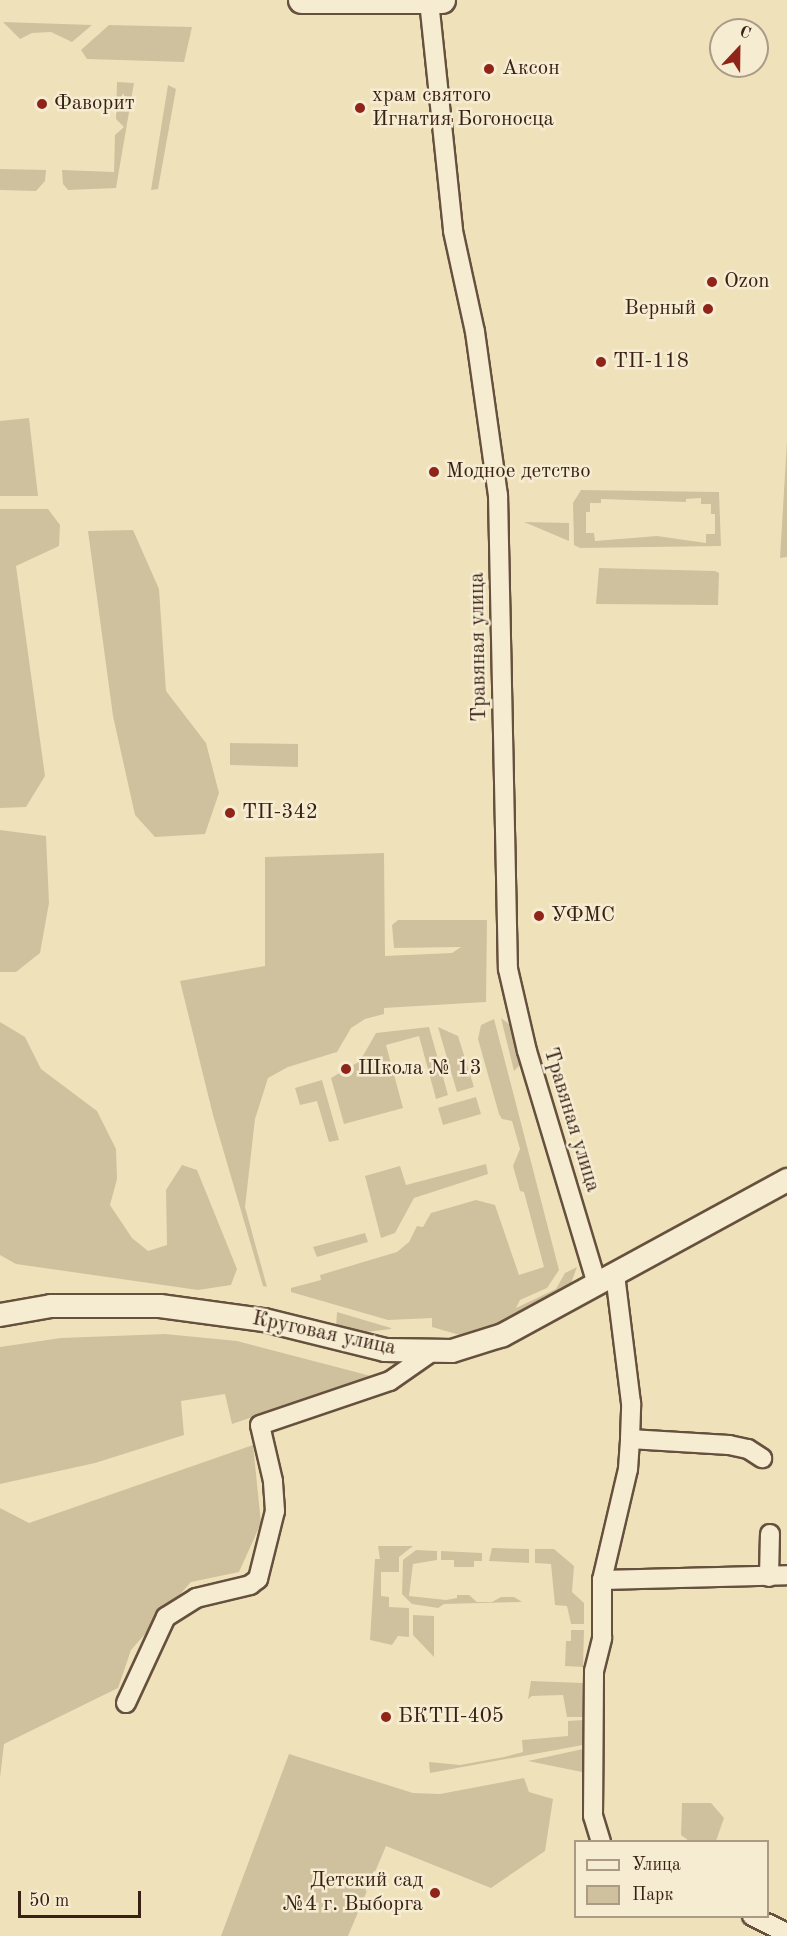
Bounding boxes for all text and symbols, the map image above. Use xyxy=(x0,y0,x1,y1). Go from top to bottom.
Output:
north arrow xyxy=(709,18,769,78)
text: С xyxy=(737,24,753,43)
place label: Аксон xyxy=(502,56,560,82)
marker: Аксон xyxy=(480,60,498,78)
place label: храм святого Игнатия Богоносца xyxy=(372,83,554,133)
place label: Фаворит xyxy=(54,91,135,117)
marker: Фаворит xyxy=(35,97,49,111)
marker: храм святого Игнатия Богоносца xyxy=(353,101,367,115)
place label: Ozon xyxy=(724,269,770,295)
marker: Ozon xyxy=(705,275,719,289)
place label: Верный xyxy=(624,296,696,322)
marker: Верный xyxy=(701,302,715,316)
place label: ТП-118 xyxy=(613,349,689,375)
marker: ТП-118 xyxy=(594,355,608,369)
place label: Модное детство xyxy=(446,459,591,485)
marker: Модное детство xyxy=(427,465,441,479)
street label: Травяная улица xyxy=(465,572,493,722)
place label: ТП-342 xyxy=(242,800,318,826)
marker: ТП-342 xyxy=(223,806,237,820)
place label: УФМС xyxy=(551,903,615,929)
marker: УФМС xyxy=(532,909,546,923)
street label: Травяная улица xyxy=(537,1045,605,1195)
place label: Школа № 13 xyxy=(358,1056,482,1082)
marker: Школа № 13 xyxy=(339,1062,353,1076)
street label: Круговая улица xyxy=(250,1306,398,1362)
place label: БКТП-405 xyxy=(398,1704,504,1730)
marker: БКТП-405 xyxy=(379,1710,393,1724)
legend xyxy=(574,1840,769,1918)
text: Улица xyxy=(632,1856,681,1874)
place label: Детский сад №4 г. Выборга xyxy=(283,1868,423,1918)
scale bar xyxy=(21,1879,144,1917)
marker: Детский сад №4 г. Выборга xyxy=(428,1886,442,1900)
text: Парк xyxy=(632,1886,673,1904)
text: 50 m xyxy=(29,1892,69,1910)

